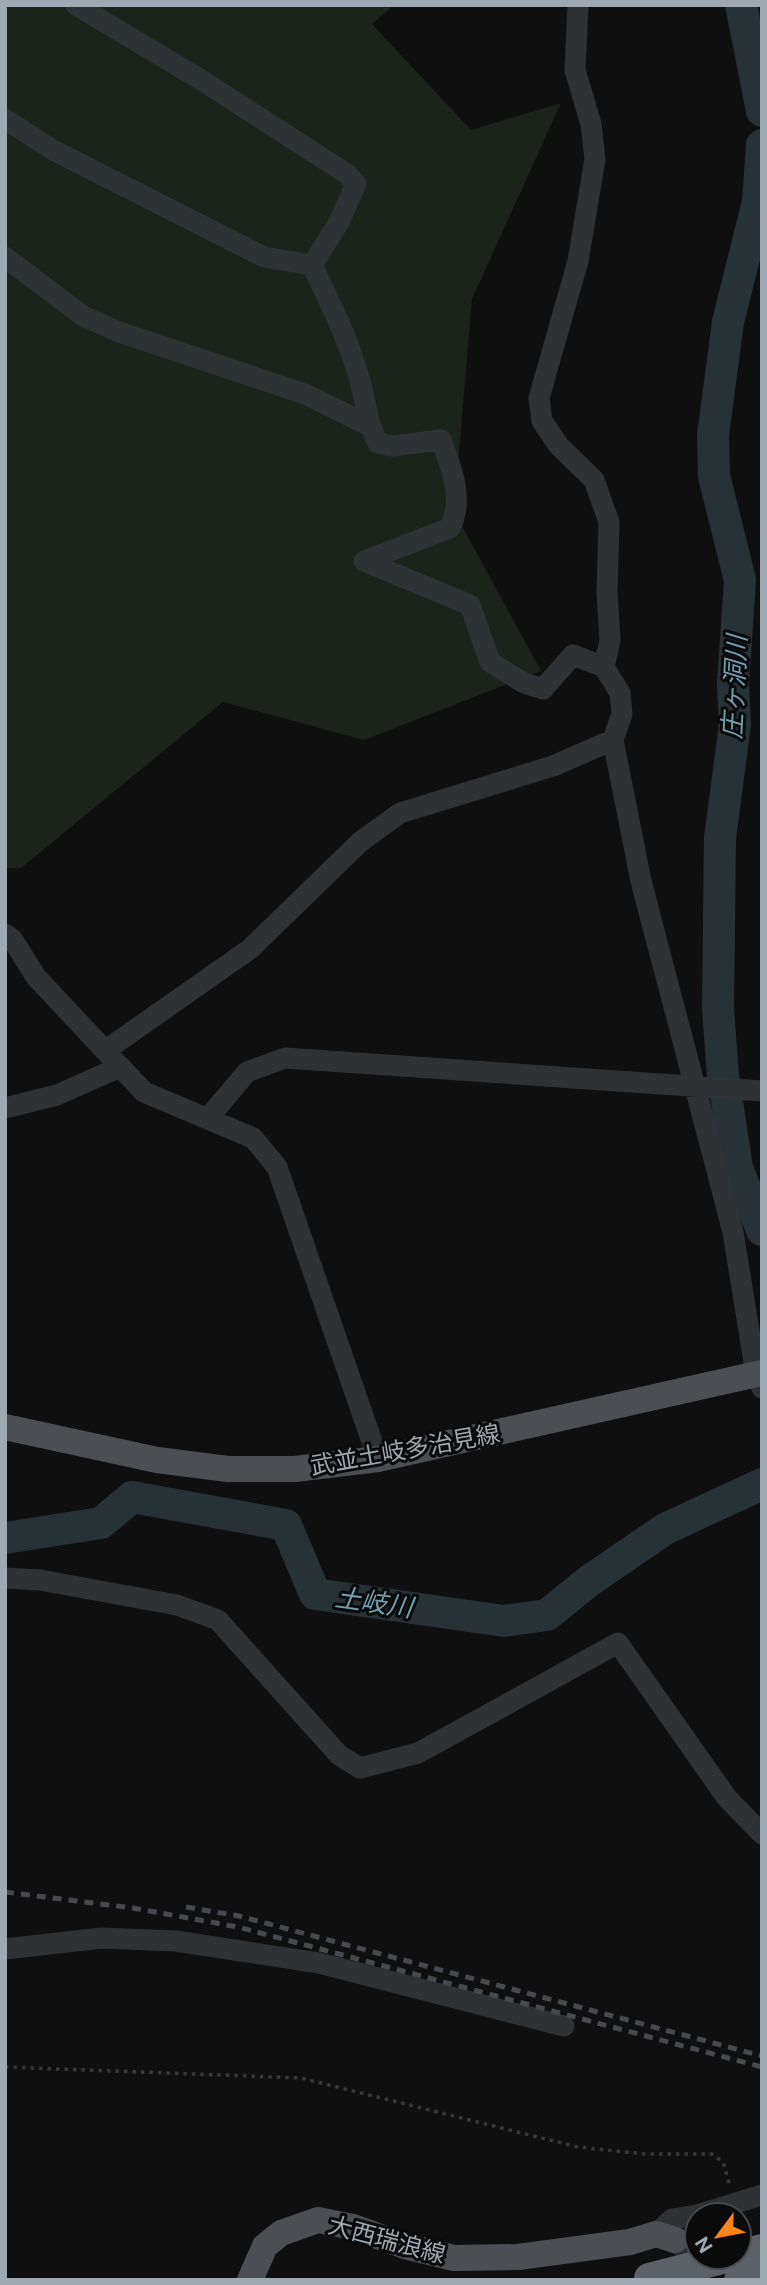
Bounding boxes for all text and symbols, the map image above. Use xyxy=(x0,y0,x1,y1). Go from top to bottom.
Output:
water label: 庄ヶ洞川 xyxy=(716,631,752,740)
street label: 武並土岐多治見線 xyxy=(308,1419,502,1479)
water label: 土岐川 xyxy=(333,1581,418,1623)
north arrow xyxy=(683,2201,753,2271)
street label: 大西瑞浪線 xyxy=(325,2210,449,2268)
text: N xyxy=(690,2233,717,2257)

